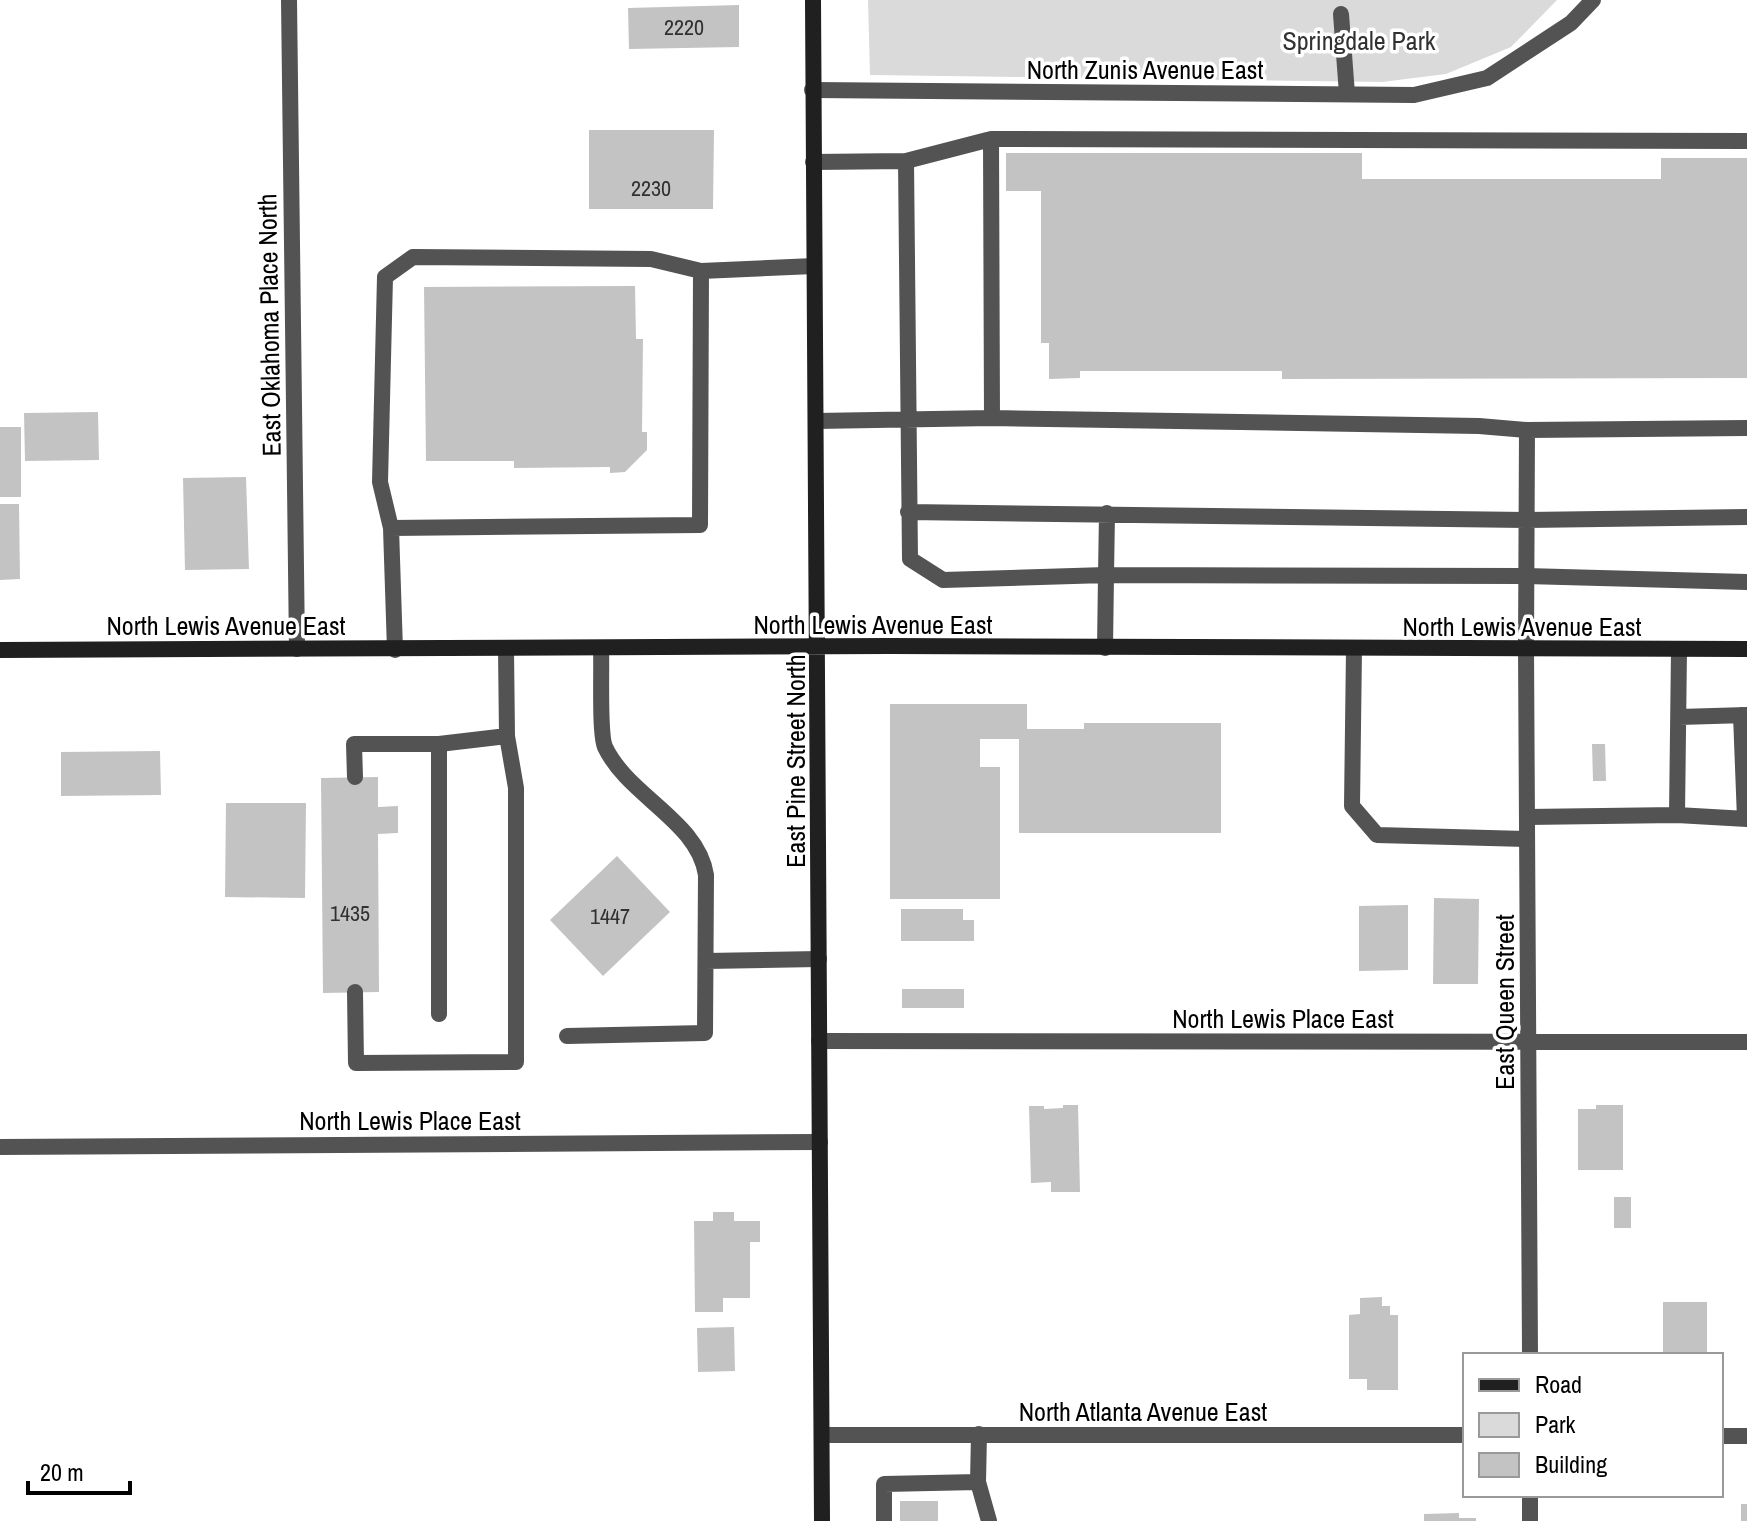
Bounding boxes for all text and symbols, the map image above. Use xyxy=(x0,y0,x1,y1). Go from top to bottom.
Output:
house number: 2220 xyxy=(664,12,704,42)
park label: Springdale Park xyxy=(1283,23,1436,58)
street label: North Zunis Avenue East xyxy=(1027,52,1263,87)
house number: 2230 xyxy=(631,173,671,203)
street label: East Oklahoma Place North xyxy=(249,193,289,457)
street label: North Lewis Avenue East xyxy=(753,607,993,642)
street label: North Lewis Avenue East xyxy=(106,608,346,643)
street label: North Lewis Avenue East xyxy=(1402,609,1642,644)
street label: East Pine Street North xyxy=(778,654,813,868)
house number: 1435 xyxy=(330,898,370,928)
house number: 1447 xyxy=(590,901,630,931)
street label: East Queen Street xyxy=(1487,914,1522,1090)
street label: North Lewis Place East xyxy=(1172,1001,1394,1036)
street label: North Lewis Place East xyxy=(299,1103,521,1138)
legend xyxy=(1463,1353,1723,1497)
text: Road xyxy=(1535,1368,1582,1400)
street label: North Atlanta Avenue East xyxy=(1019,1394,1267,1429)
text: Park xyxy=(1535,1408,1576,1440)
scale bar xyxy=(28,1445,130,1495)
text: Building xyxy=(1535,1448,1607,1480)
text: 20 m xyxy=(40,1456,84,1488)

